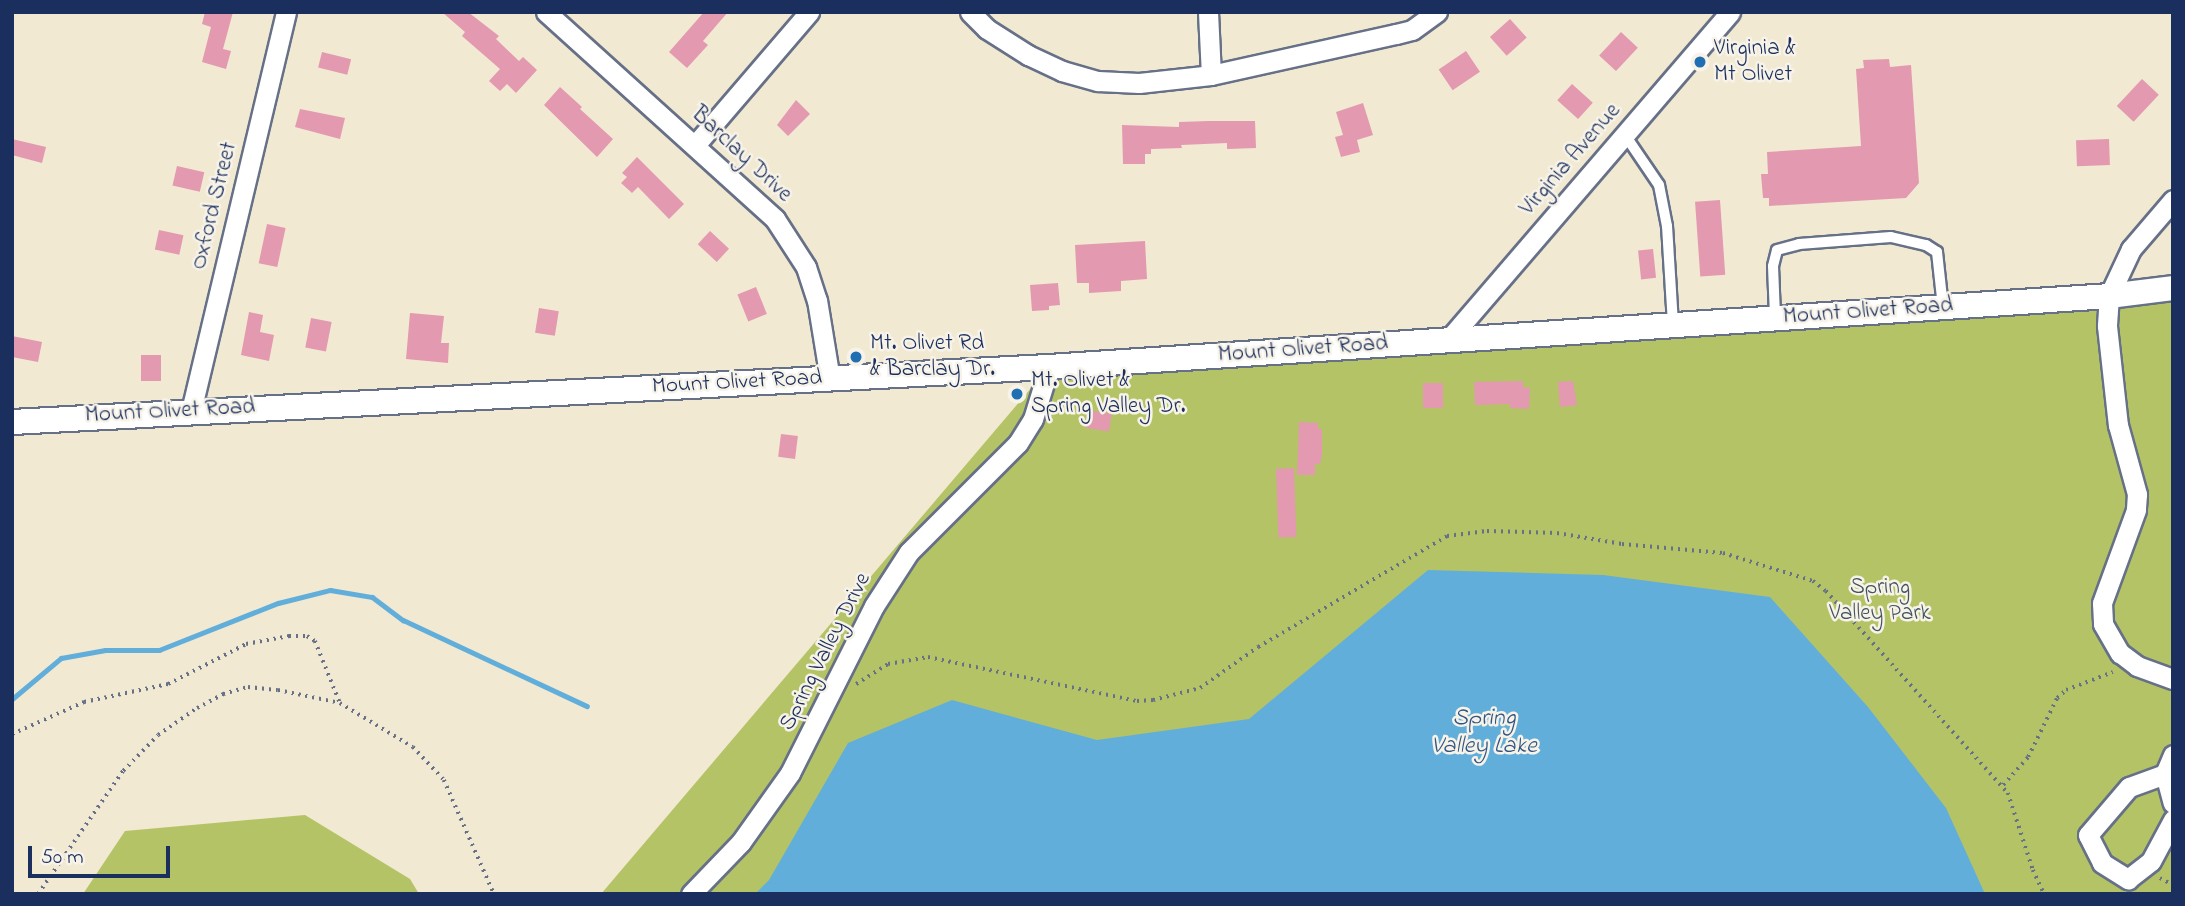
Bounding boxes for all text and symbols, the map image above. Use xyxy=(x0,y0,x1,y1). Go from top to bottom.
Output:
place label: Virginia & Mt Olivet xyxy=(1714,35,1796,89)
marker: Virginia & Mt Olivet xyxy=(1692,54,1708,70)
street label: Virginia Avenue xyxy=(1515,98,1627,222)
street label: Barclay Drive xyxy=(685,101,797,209)
street label: Oxford Street xyxy=(186,139,244,273)
street label: Mount Olivet Road xyxy=(1782,292,1954,332)
place label: Mt. Olivet Rd & Barclay Dr. xyxy=(870,330,995,384)
street label: Mount Olivet Road xyxy=(1217,330,1389,370)
marker: Mt. Olivet Rd & Barclay Dr. xyxy=(848,349,864,365)
street label: Mount Olivet Road xyxy=(651,365,823,401)
place label: Mt. Olivet & Spring Valley Dr. xyxy=(1031,367,1185,421)
marker: Mt. Olivet & Spring Valley Dr. xyxy=(1009,386,1025,402)
street label: Mount Olivet Road xyxy=(84,394,256,430)
street label: Spring Valley Drive xyxy=(774,568,878,736)
park label: Spring Valley Park xyxy=(1829,574,1931,628)
water label: Spring Valley Lake xyxy=(1431,705,1537,761)
scale bar xyxy=(32,832,173,876)
text: 50 m xyxy=(41,843,84,873)

